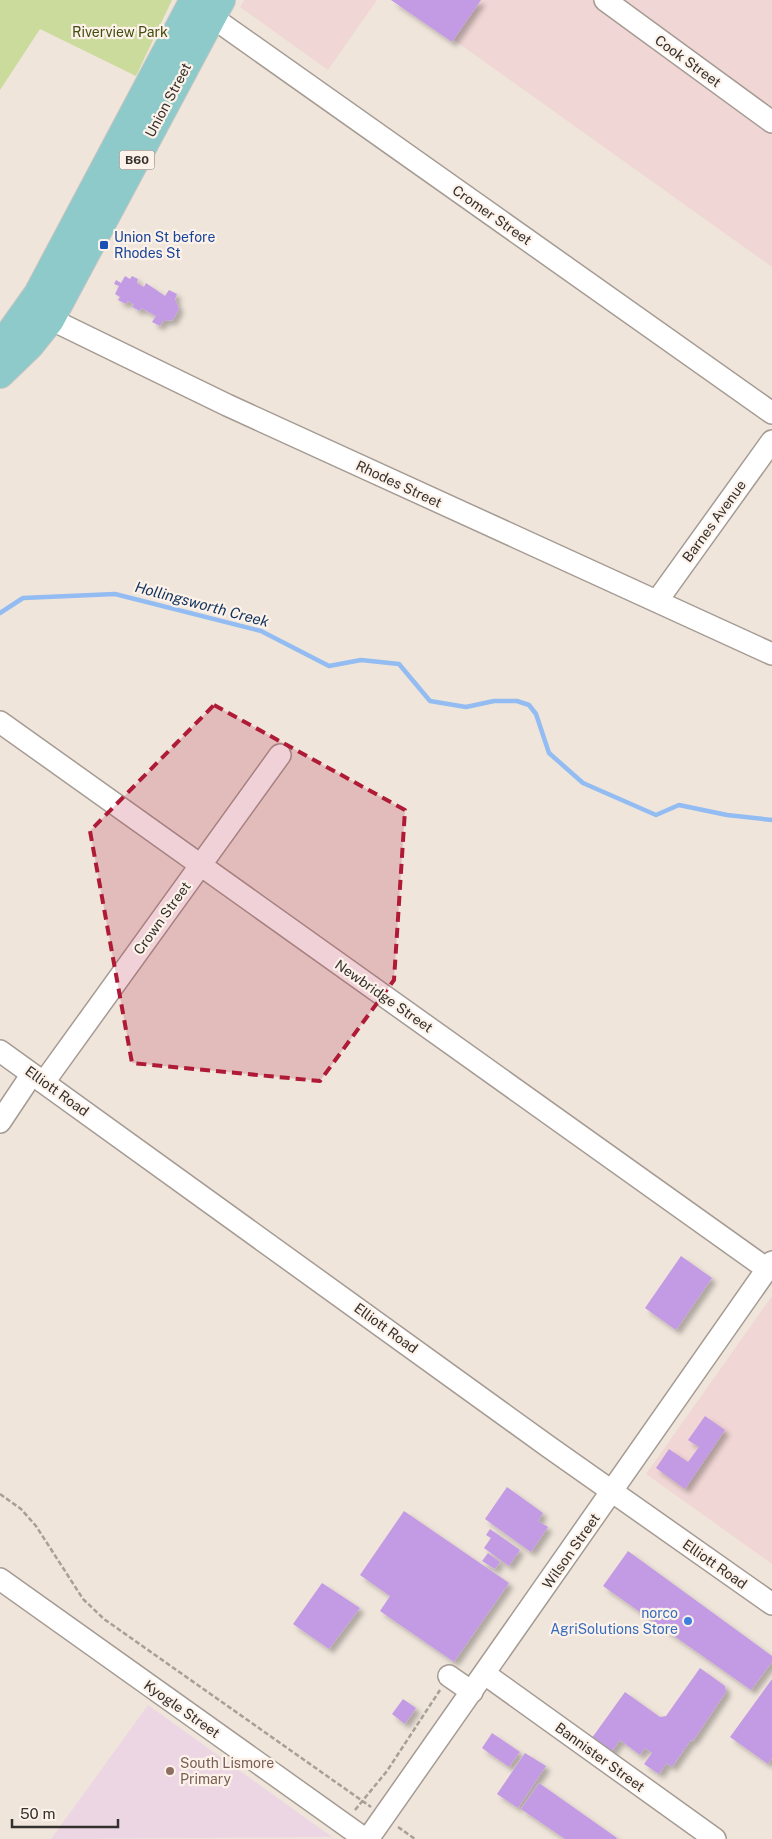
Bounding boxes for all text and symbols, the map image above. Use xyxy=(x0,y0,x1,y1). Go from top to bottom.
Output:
park label: Riverview Park xyxy=(72,24,168,40)
street label: Cook Street xyxy=(652,32,724,90)
street label: Union Street xyxy=(142,60,194,140)
road number: B60 xyxy=(120,150,154,170)
street label: Cromer Street xyxy=(449,182,535,248)
place label: Union St before Rhodes St xyxy=(114,229,215,261)
marker: Union St before Rhodes St xyxy=(98,239,110,251)
street label: Rhodes Street xyxy=(354,457,444,511)
street label: Barnes Avenue xyxy=(679,477,749,565)
water label: Hollingsworth Creek xyxy=(133,578,272,630)
street label: Crown Street xyxy=(130,878,194,958)
street label: Newbridge Street xyxy=(332,956,436,1036)
street label: Elliott Road xyxy=(22,1063,92,1119)
street label: Elliott Road xyxy=(351,1300,421,1356)
street label: Wilson Street xyxy=(539,1510,603,1592)
street label: Elliott Road xyxy=(680,1536,750,1592)
place label: norco AgriSolutions Store xyxy=(550,1605,678,1637)
marker: norco AgriSolutions Store xyxy=(682,1615,694,1627)
street label: Kyogle Street xyxy=(141,1677,223,1741)
street label: Bannister Street xyxy=(552,1719,648,1795)
place label: South Lismore Primary xyxy=(180,1755,274,1787)
marker: South Lismore Primary xyxy=(164,1765,176,1777)
scale bar xyxy=(12,1796,119,1828)
text: 50 m xyxy=(20,1805,55,1822)

